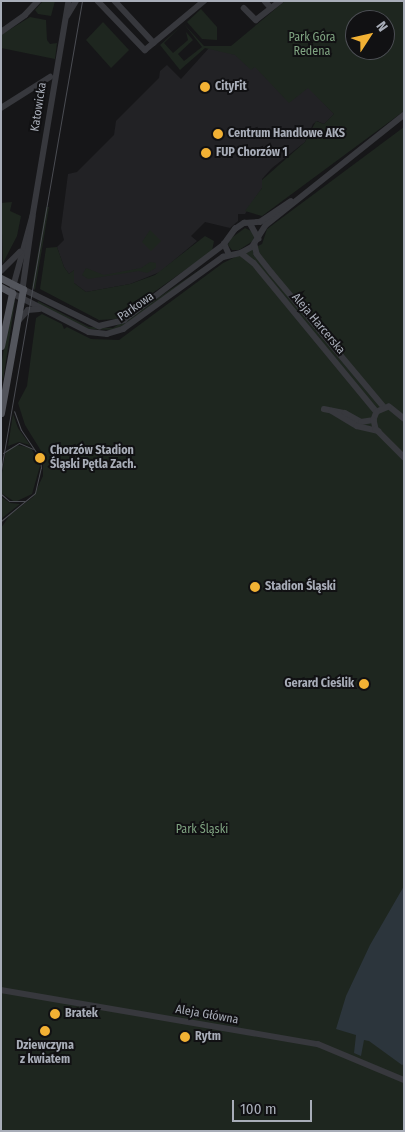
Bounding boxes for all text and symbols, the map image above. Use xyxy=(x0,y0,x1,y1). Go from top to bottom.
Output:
north arrow xyxy=(345,10,395,60)
text: N xyxy=(373,18,391,35)
park label: Park Góra Redena xyxy=(288,31,336,59)
place label: CityFit xyxy=(215,80,247,94)
street label: Katowicka xyxy=(28,81,50,133)
marker: CityFit xyxy=(199,81,211,93)
place label: Centrum Handlowe AKS xyxy=(228,127,345,141)
marker: Centrum Handlowe AKS xyxy=(212,128,224,140)
place label: FUP Chorzów 1 xyxy=(216,146,288,160)
marker: FUP Chorzów 1 xyxy=(200,147,212,159)
street label: Parkowa xyxy=(115,289,157,325)
street label: Aleja Harcerska xyxy=(288,291,348,357)
place label: Chorzów Stadion Śląski Pętla Zach. xyxy=(50,444,136,472)
marker: Chorzów Stadion Śląski Pętla Zach. xyxy=(34,452,46,464)
place label: Stadion Śląski xyxy=(265,580,336,594)
marker: Stadion Śląski xyxy=(249,581,261,593)
place label: Gerard Cieślik xyxy=(285,677,354,691)
marker: Gerard Cieślik xyxy=(358,678,370,690)
park label: Park Śląski xyxy=(176,823,228,837)
street label: Aleja Główna xyxy=(174,1002,240,1028)
place label: Bratek xyxy=(65,1007,98,1021)
marker: Bratek xyxy=(49,1008,61,1020)
marker: Dziewczyna z kwiatem xyxy=(39,1025,51,1037)
place label: Rytm xyxy=(195,1030,221,1044)
marker: Rytm xyxy=(179,1031,191,1043)
place label: Dziewczyna z kwiatem xyxy=(16,1039,74,1067)
scale bar xyxy=(235,1090,315,1122)
text: 100 m xyxy=(240,1100,277,1118)

